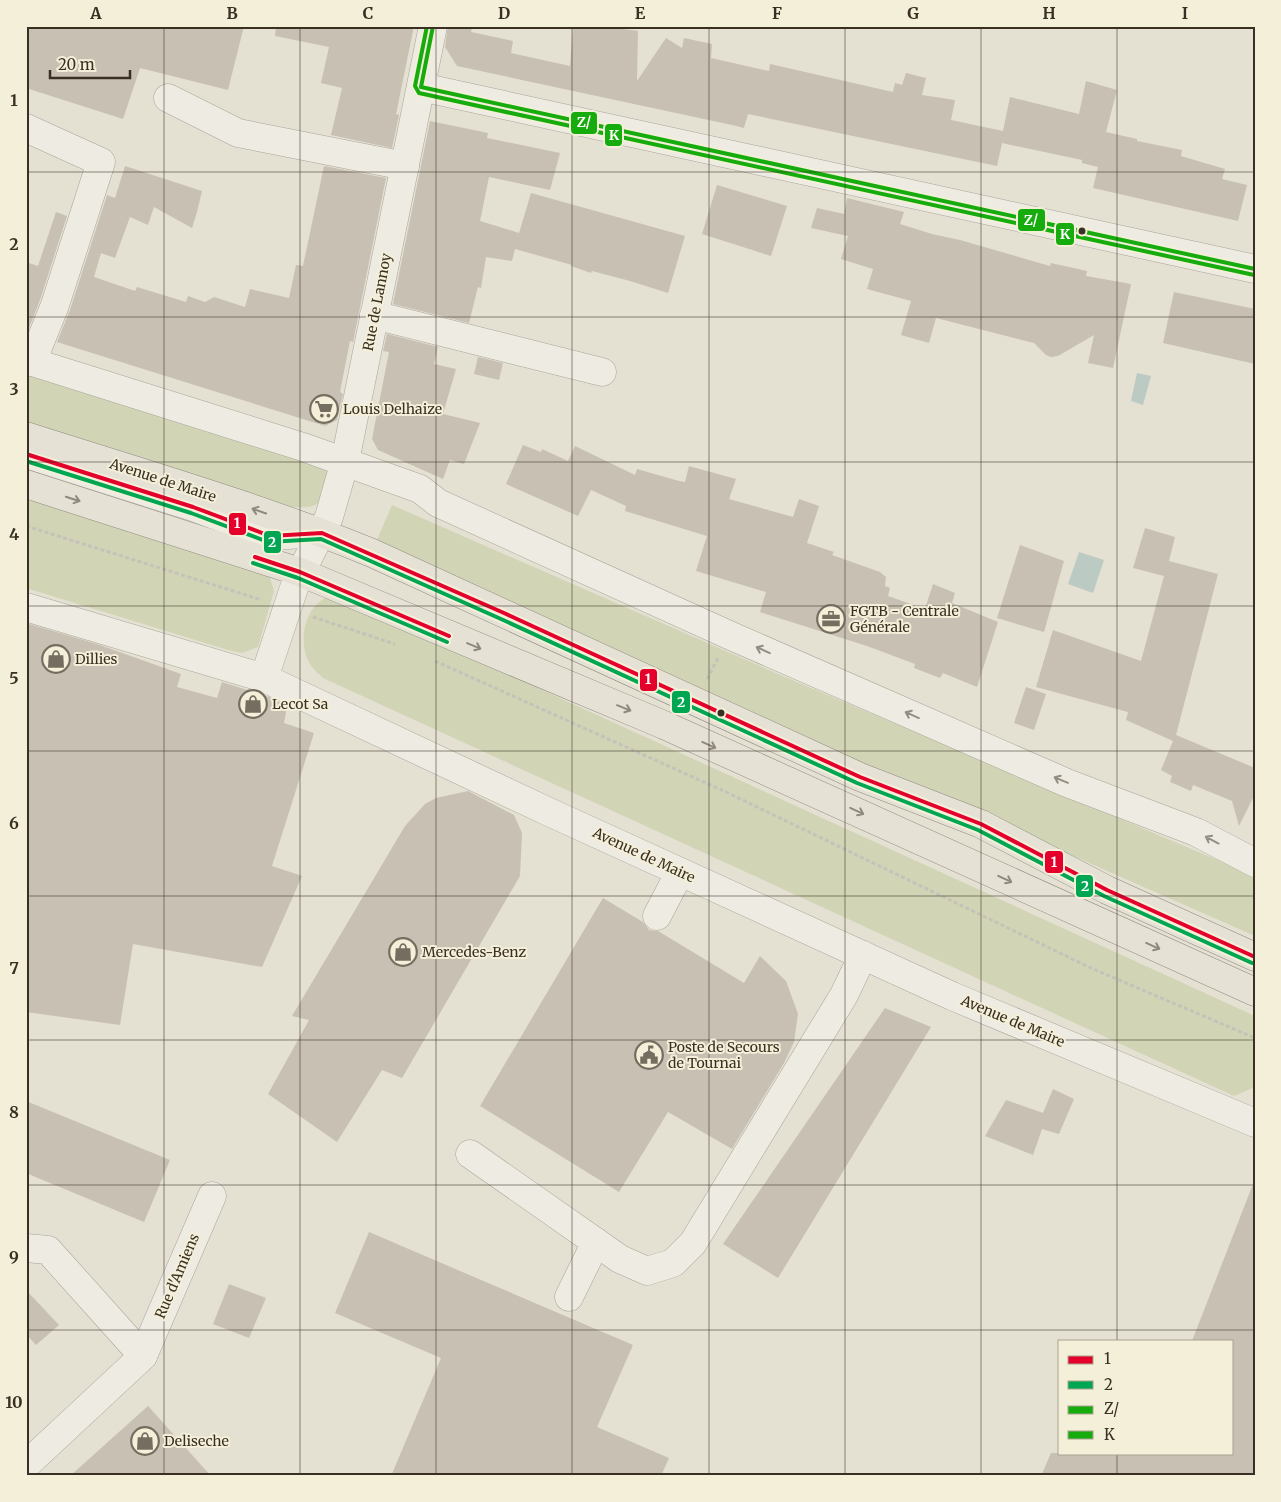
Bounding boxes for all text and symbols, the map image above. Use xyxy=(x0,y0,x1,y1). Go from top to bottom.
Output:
text: A xyxy=(89,3,102,23)
text: B xyxy=(226,3,238,23)
text: C xyxy=(363,3,373,23)
text: D xyxy=(498,3,510,23)
text: E xyxy=(635,3,646,23)
text: F xyxy=(772,3,782,23)
text: G xyxy=(907,3,919,23)
text: H xyxy=(1042,3,1056,23)
text: I xyxy=(1182,3,1188,23)
scale bar xyxy=(50,48,130,80)
text: 20 m xyxy=(58,55,95,74)
text: 1 xyxy=(10,90,18,110)
line badge: Z/ xyxy=(570,111,598,135)
text: Z/ xyxy=(577,113,592,131)
line badge: K xyxy=(604,123,623,147)
text: K xyxy=(609,126,620,144)
line badge: Z/ xyxy=(1017,208,1046,232)
text: Z/ xyxy=(1024,211,1039,229)
line badge: K xyxy=(1055,222,1075,246)
text: K xyxy=(1060,225,1071,243)
unlabelled marker xyxy=(1077,226,1087,236)
text: 2 xyxy=(9,234,19,254)
street label: Rue de Lannoy xyxy=(359,251,395,353)
text: 3 xyxy=(9,379,19,399)
supermarket icon: Louis Delhaize xyxy=(309,394,339,424)
place label: Louis Delhaize xyxy=(343,400,442,418)
street label: Avenue de Maire xyxy=(107,454,218,506)
one-way arrow xyxy=(64,494,80,504)
one-way arrow xyxy=(252,506,268,515)
line badge: 1 xyxy=(228,512,247,536)
text: 1 xyxy=(234,514,241,532)
text: 4 xyxy=(9,524,19,544)
line badge: 2 xyxy=(263,530,282,554)
text: 2 xyxy=(268,533,276,551)
place label: FGTB - Centrale Générale xyxy=(850,602,959,636)
office icon: FGTB - Centrale Générale xyxy=(816,604,846,634)
one-way arrow xyxy=(466,642,481,651)
shop icon: Dillies xyxy=(41,644,71,674)
one-way arrow xyxy=(756,644,771,654)
place label: Dillies xyxy=(75,650,118,668)
text: 5 xyxy=(9,668,19,688)
line badge: 1 xyxy=(639,668,658,692)
text: 1 xyxy=(645,670,652,688)
shop icon: Lecot Sa xyxy=(238,689,268,719)
line badge: 2 xyxy=(671,690,691,714)
text: 2 xyxy=(677,693,685,711)
place label: Lecot Sa xyxy=(272,695,329,713)
one-way arrow xyxy=(616,704,631,714)
unlabelled marker xyxy=(716,708,726,718)
one-way arrow xyxy=(905,709,920,719)
one-way arrow xyxy=(701,740,716,750)
one-way arrow xyxy=(1054,775,1069,784)
one-way arrow xyxy=(849,807,864,817)
text: 6 xyxy=(9,813,19,833)
street label: Avenue de Maire xyxy=(589,823,698,887)
one-way arrow xyxy=(1204,835,1219,845)
line badge: 1 xyxy=(1044,850,1064,874)
text: 1 xyxy=(1051,853,1058,871)
line badge: 2 xyxy=(1075,874,1094,898)
one-way arrow xyxy=(997,875,1012,884)
text: 2 xyxy=(1081,877,1089,895)
shop icon: Mercedes-Benz xyxy=(388,937,418,967)
one-way arrow xyxy=(1145,942,1160,952)
place label: Mercedes-Benz xyxy=(422,943,526,961)
text: 7 xyxy=(9,958,19,978)
street label: Avenue de Maire xyxy=(958,991,1068,1051)
place label: Poste de Secours de Tournai xyxy=(668,1038,780,1072)
public building icon: Poste de Secours de Tournai xyxy=(634,1040,664,1070)
text: 8 xyxy=(9,1102,19,1122)
street label: Rue d'Amiens xyxy=(151,1230,203,1321)
text: 9 xyxy=(9,1247,19,1267)
legend xyxy=(1058,1340,1234,1454)
text: 1 xyxy=(1104,1349,1111,1368)
text: 2 xyxy=(1104,1375,1113,1394)
text: 10 xyxy=(5,1392,23,1412)
text: Z/ xyxy=(1104,1399,1119,1418)
text: K xyxy=(1104,1425,1115,1444)
shop icon: Deliseche xyxy=(130,1426,160,1456)
place label: Deliseche xyxy=(164,1432,229,1450)

